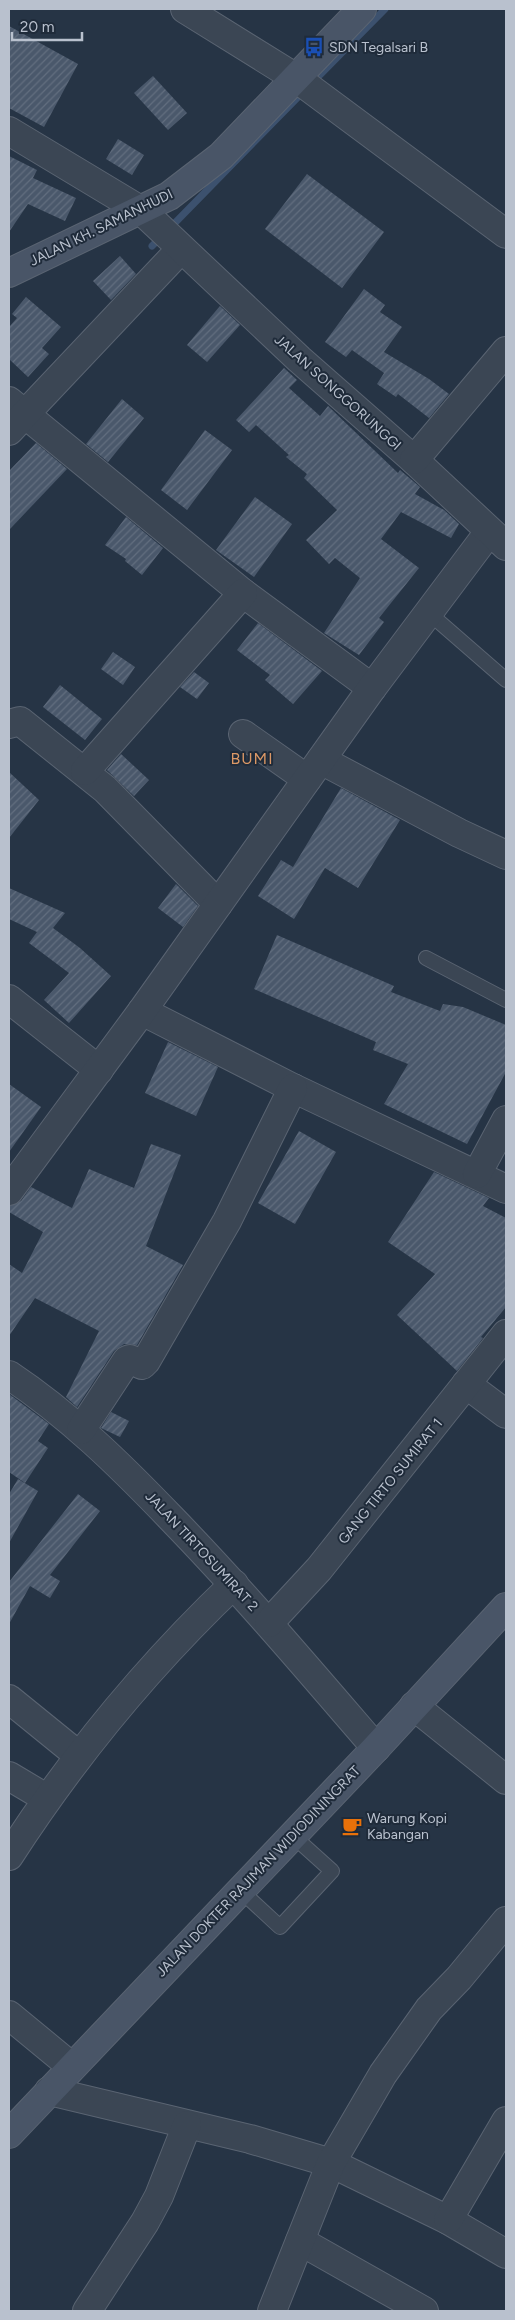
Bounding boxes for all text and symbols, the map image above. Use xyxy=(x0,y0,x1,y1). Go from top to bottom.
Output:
scale bar xyxy=(12,10,82,42)
text: 20 m xyxy=(20,18,54,36)
bus stop icon: SDN Tegalsari B xyxy=(303,36,325,58)
place label: SDN Tegalsari B xyxy=(329,39,428,56)
street label: JALAN KH. SAMANHUDI xyxy=(27,185,176,270)
street label: JALAN SONGGORUNGGI xyxy=(271,331,404,454)
district label: BUMI xyxy=(231,749,273,768)
street label: GANG TIRTO SUMIRAT 1 xyxy=(335,1415,446,1547)
street label: JALAN TIRTOSUMIRAT 2 xyxy=(142,1488,262,1615)
street label: JALAN DOKTER RAJIMAN WIDIODININGRAT xyxy=(153,1762,364,1980)
place label: Warung Kopi Kabangan xyxy=(367,1810,447,1843)
cafe icon: Warung Kopi Kabangan xyxy=(341,1815,363,1837)

